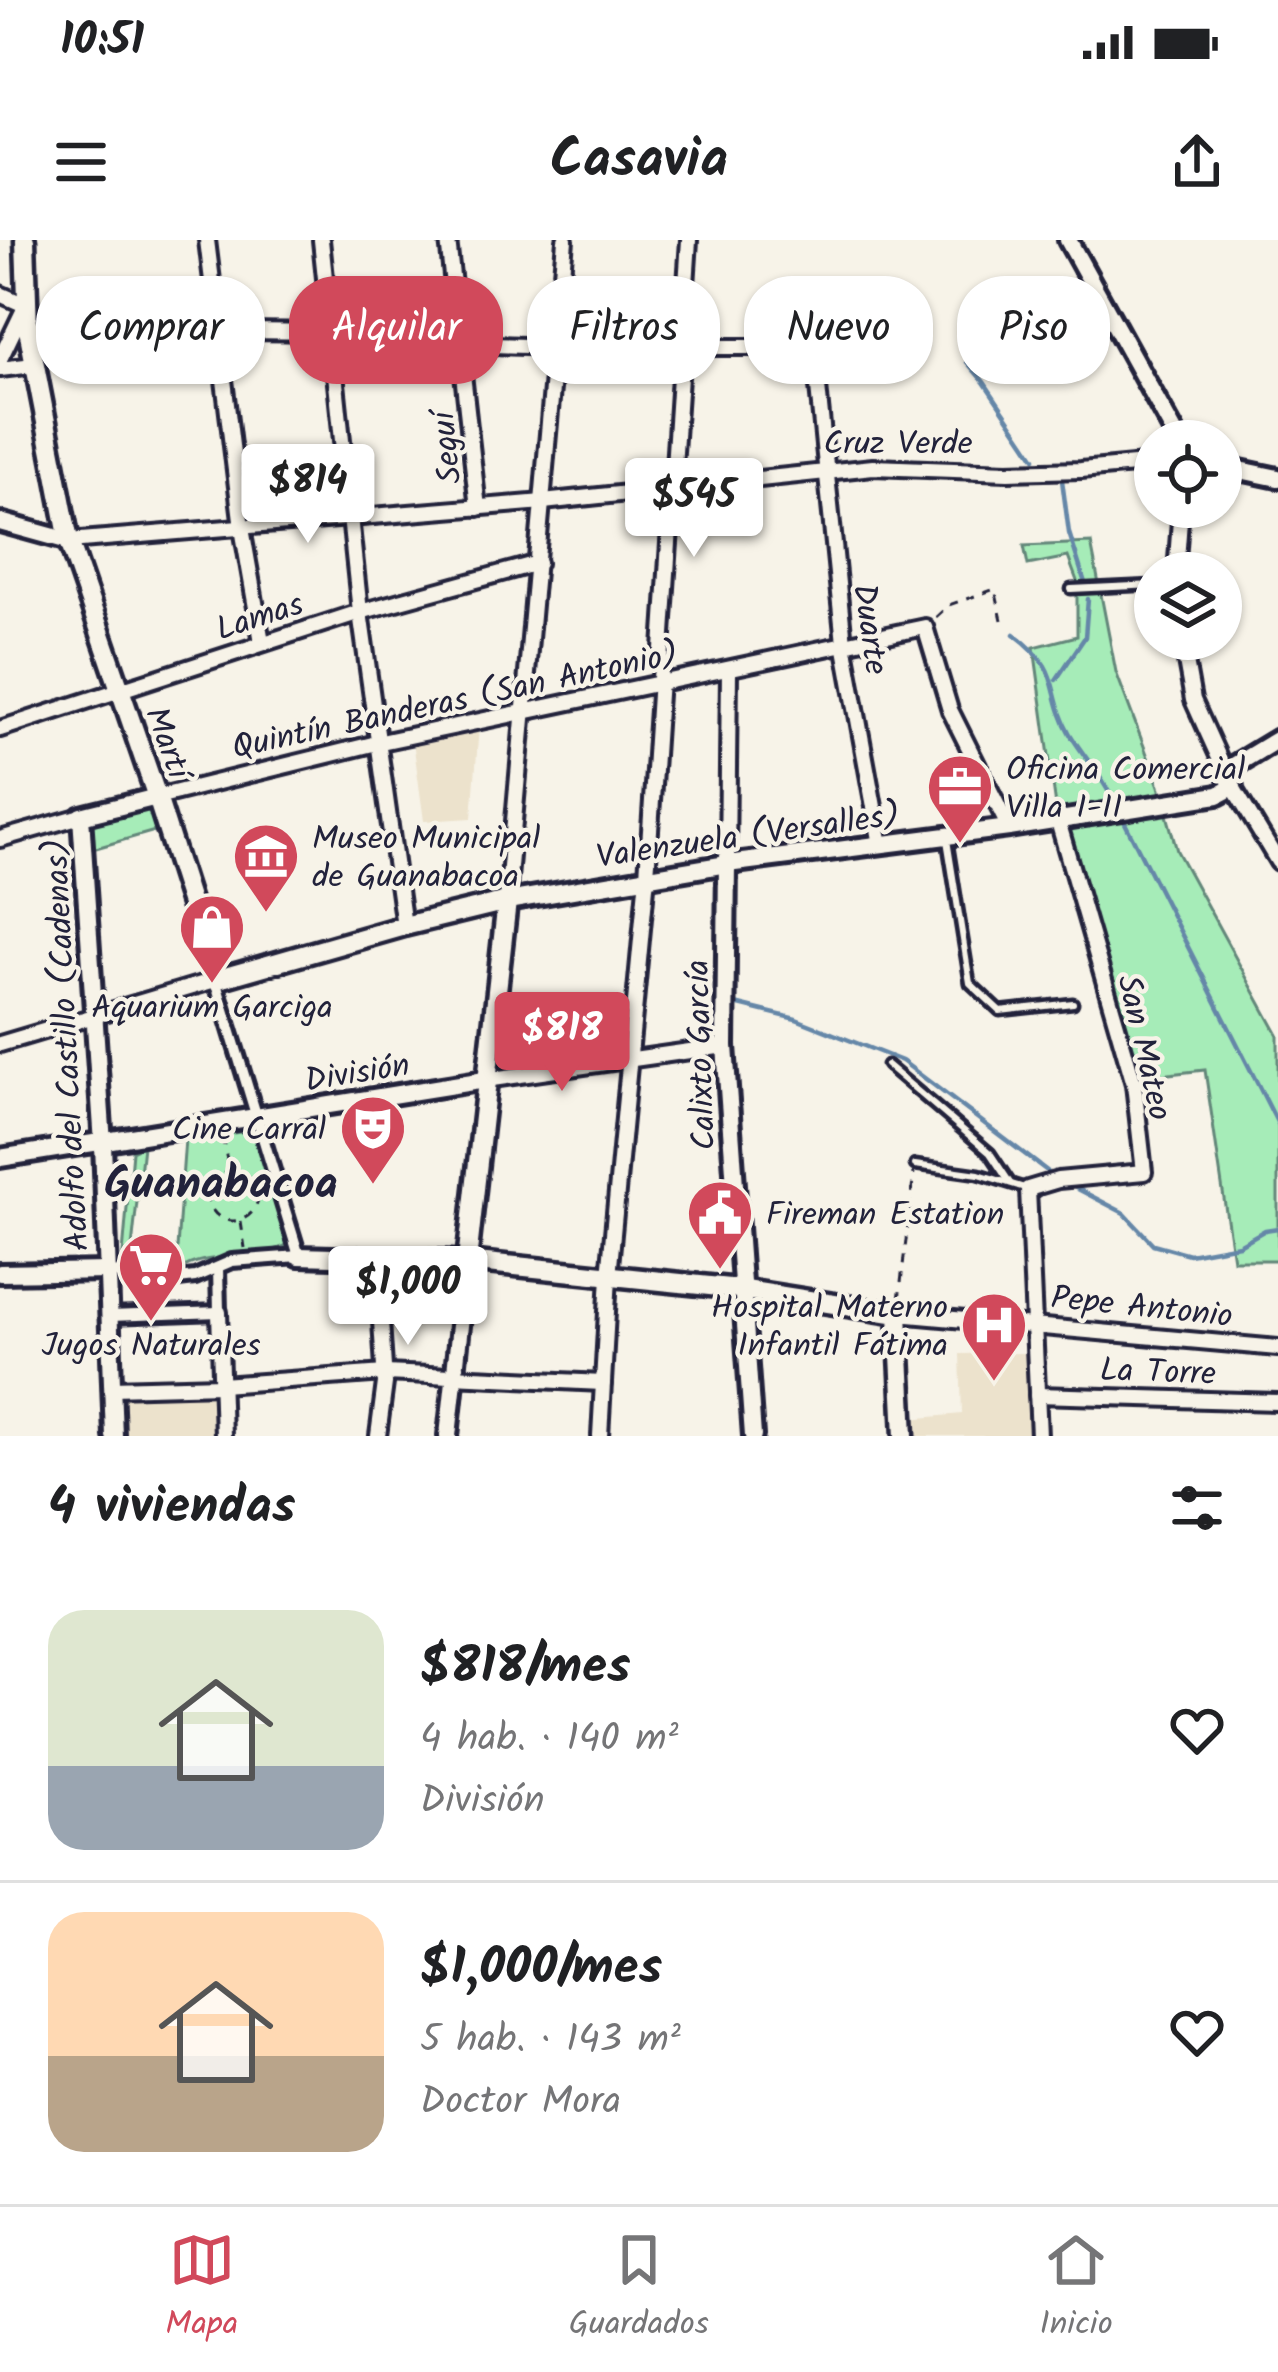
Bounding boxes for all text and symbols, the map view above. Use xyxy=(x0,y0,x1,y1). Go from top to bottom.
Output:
text: 10:51 xyxy=(60,6,144,78)
text: Casavia xyxy=(550,119,728,205)
icon: menu xyxy=(48,129,114,195)
icon: share xyxy=(1164,129,1230,195)
chip: Comprar xyxy=(36,276,265,384)
chip: Alquilar xyxy=(289,276,503,384)
chip: Filtros xyxy=(527,276,720,384)
chip: Nuevo xyxy=(744,276,933,384)
chip: Piso xyxy=(957,276,1110,384)
street label: Seguí xyxy=(418,404,479,486)
street label: Cruz Verde xyxy=(824,419,973,472)
map controls xyxy=(1134,420,1242,660)
button: locate xyxy=(1134,420,1242,528)
pin: $814 xyxy=(237,444,379,546)
text: $814 xyxy=(268,452,348,514)
pin: $545 xyxy=(623,458,765,560)
text: $545 xyxy=(652,466,736,528)
button: layers xyxy=(1134,552,1242,660)
street label: Lamas xyxy=(209,579,311,657)
street label: Duarte xyxy=(836,581,901,678)
street label: Quintín Banderas (San Antonio) xyxy=(228,629,684,776)
street label: Martí xyxy=(128,700,205,791)
place label: Oficina Comercial Villa I-II xyxy=(1006,745,1245,836)
office icon: Oficina Comercial Villa I-II xyxy=(925,752,995,846)
street label: Valenzuela (Versalles) xyxy=(593,790,904,885)
place label: Museo Municipal de Guanabacoa xyxy=(312,814,540,905)
museum icon: Museo Municipal de Guanabacoa xyxy=(231,821,301,915)
street label: Adolfo del Castillo (Cadenas) xyxy=(31,837,106,1253)
shop icon: Aquarium Garciga xyxy=(177,892,247,986)
street label: Calixto García xyxy=(673,959,732,1151)
street label: San Mateo xyxy=(1100,970,1185,1126)
place label: Aquarium Garciga xyxy=(91,983,333,1036)
pin: $818 xyxy=(491,992,633,1094)
text: $818 xyxy=(522,1000,602,1062)
street label: División xyxy=(301,1040,414,1109)
theatre icon: Cine Carral xyxy=(338,1093,408,1187)
place label: Cine Carral xyxy=(172,1105,326,1158)
district label: Guanabacoa xyxy=(104,1150,338,1222)
public building icon: Fireman Estation xyxy=(685,1178,755,1272)
place label: Fireman Estation xyxy=(766,1190,1004,1243)
supermarket icon: Jugos Naturales xyxy=(116,1230,186,1324)
pin: $1,000 xyxy=(310,1246,506,1348)
text: $1,000 xyxy=(355,1254,461,1316)
street label: Pepe Antonio xyxy=(1048,1273,1235,1344)
place label: Hospital Materno Infantil Fátima xyxy=(711,1283,948,1374)
hospital icon: Hospital Materno Infantil Fátima xyxy=(959,1290,1029,1384)
place label: Jugos Naturales xyxy=(41,1321,261,1374)
street label: La Torre xyxy=(1099,1345,1217,1402)
text: 4 viviendas xyxy=(48,1468,295,1549)
icon: filters xyxy=(1164,1475,1230,1541)
text: $818/mes xyxy=(420,1628,631,1709)
icon: home xyxy=(144,1658,288,1802)
icon: heart xyxy=(1164,1697,1230,1763)
text: 4 hab. · 140 m² xyxy=(420,1709,679,1771)
text: División xyxy=(420,1771,545,1833)
text: $1,000/mes xyxy=(420,1929,662,2010)
icon: home xyxy=(144,1960,288,2104)
icon: heart xyxy=(1164,1999,1230,2065)
text: 5 hab. · 143 m² xyxy=(420,2010,681,2072)
text: Doctor Mora xyxy=(420,2072,621,2134)
tab: Mapa xyxy=(165,2227,238,2352)
tab: Guardados xyxy=(569,2227,709,2352)
tab: Inicio xyxy=(1039,2227,1113,2352)

